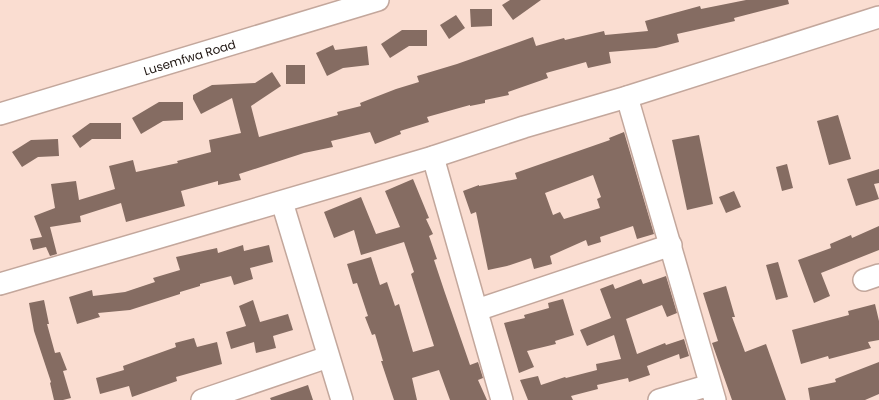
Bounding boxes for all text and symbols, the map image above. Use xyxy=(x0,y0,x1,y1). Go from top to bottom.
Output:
street label: Lusemfwa Road xyxy=(141,35,238,79)

